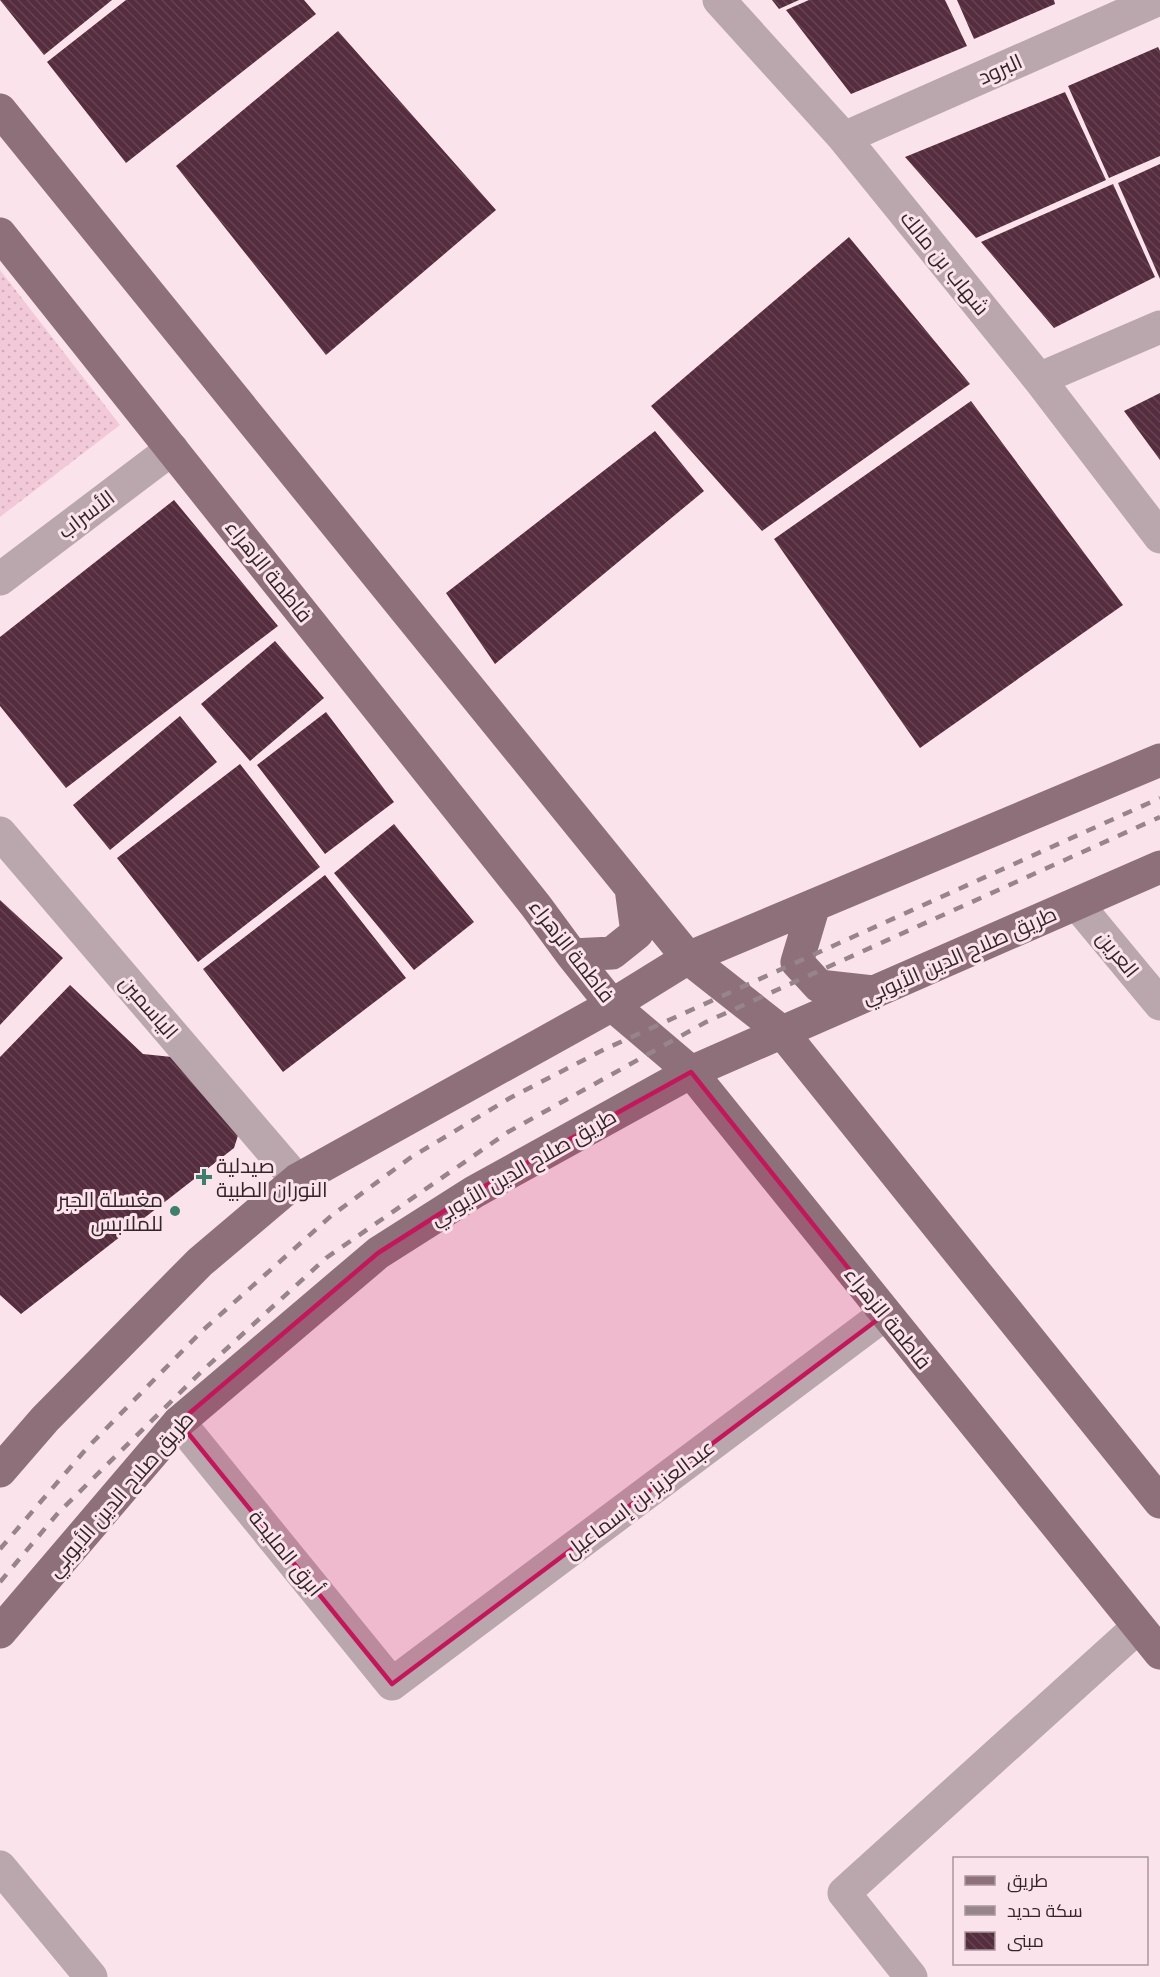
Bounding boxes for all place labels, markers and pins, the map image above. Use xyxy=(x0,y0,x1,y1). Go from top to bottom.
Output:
place label: صيدلية النوران الطبية xyxy=(216,1153,328,1203)
marker: صيدلية النوران الطبية xyxy=(197,1170,211,1184)
place label: مغسلة الجبر للملابس xyxy=(57,1187,163,1237)
marker: مغسلة الجبر للملابس xyxy=(168,1204,182,1218)

